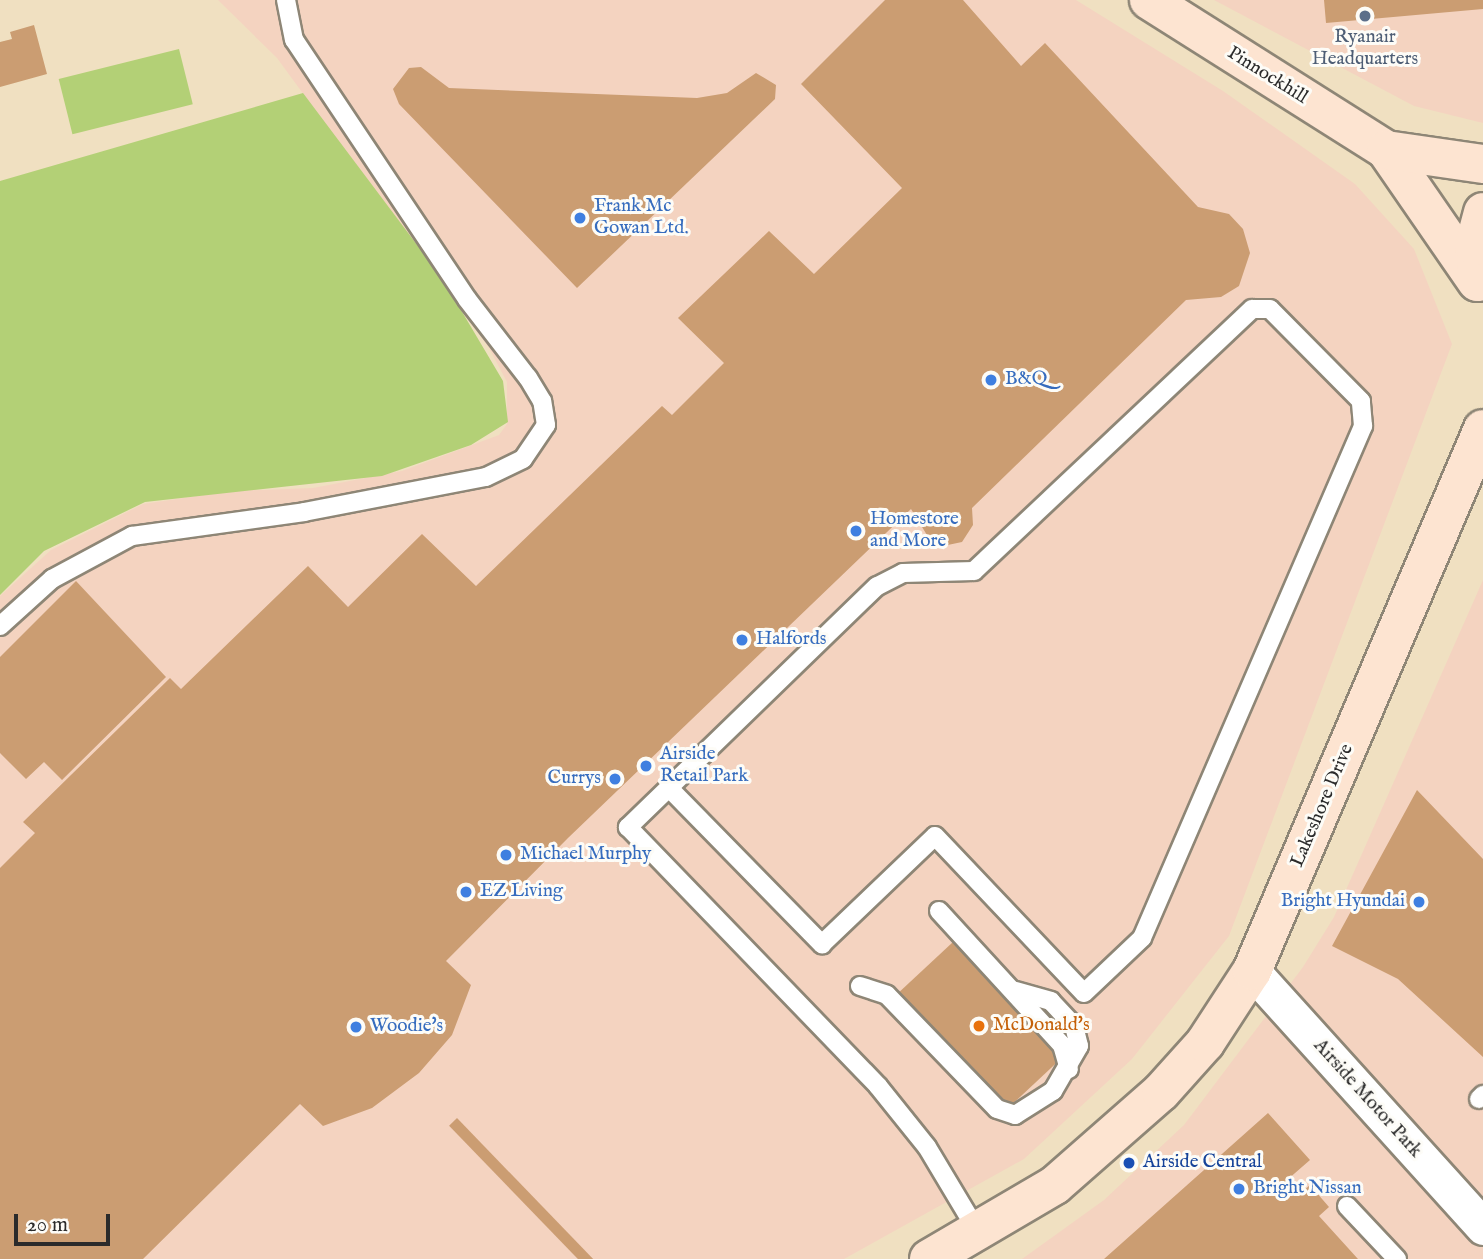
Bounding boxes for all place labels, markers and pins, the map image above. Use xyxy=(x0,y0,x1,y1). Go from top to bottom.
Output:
marker: Ryanair Headquarters xyxy=(1357,8,1373,24)
place label: Ryanair Headquarters xyxy=(1312,27,1418,71)
place label: Frank Mc Gowan Ltd. xyxy=(594,196,689,240)
marker: Frank Mc Gowan Ltd. xyxy=(572,210,588,226)
place label: B&Q xyxy=(1005,369,1047,391)
marker: B&Q xyxy=(983,372,999,388)
place label: Homestore and More xyxy=(870,509,959,553)
marker: Homestore and More xyxy=(848,523,864,539)
place label: Halfords xyxy=(756,629,826,651)
marker: Halfords xyxy=(734,632,750,648)
place label: Airside Retail Park xyxy=(660,744,748,788)
marker: Airside Retail Park xyxy=(638,758,654,774)
place label: Currys xyxy=(548,768,601,790)
marker: Currys xyxy=(607,771,623,787)
place label: Michael Murphy xyxy=(520,844,651,866)
marker: Michael Murphy xyxy=(498,847,514,863)
place label: EZ Living xyxy=(480,881,563,903)
marker: EZ Living xyxy=(458,884,474,900)
place label: Bright Hyundai xyxy=(1281,891,1405,913)
marker: Bright Hyundai xyxy=(1411,894,1427,910)
place label: McDonald's xyxy=(993,1015,1090,1037)
place label: Woodie's xyxy=(370,1016,443,1038)
marker: McDonald's xyxy=(971,1018,987,1034)
marker: Woodie's xyxy=(348,1019,364,1035)
place label: Airside Central xyxy=(1143,1152,1262,1174)
marker: Airside Central xyxy=(1121,1155,1137,1171)
place label: Bright Nissan xyxy=(1253,1178,1362,1200)
marker: Bright Nissan xyxy=(1231,1181,1247,1197)

